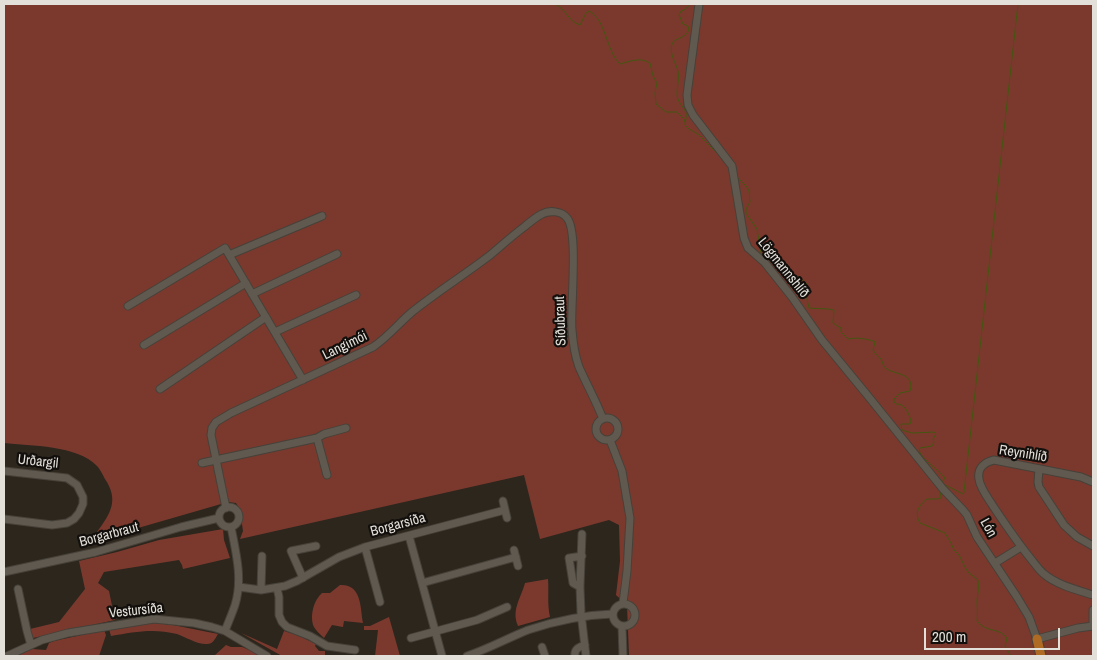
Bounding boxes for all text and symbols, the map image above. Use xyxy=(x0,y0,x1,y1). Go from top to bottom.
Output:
street label: Lögmannshlíð xyxy=(754,235,812,301)
street label: Síðubraut xyxy=(552,296,570,346)
street label: Langimói xyxy=(320,328,370,364)
street label: Reynihlíð xyxy=(998,442,1048,466)
street label: Urðargil xyxy=(17,452,59,472)
street label: Borgarsíða xyxy=(369,510,427,540)
street label: Lón xyxy=(976,516,1000,540)
street label: Borgarbraut xyxy=(78,519,140,551)
street label: Vestursíða xyxy=(108,600,164,622)
scale bar xyxy=(927,618,1063,650)
text: 200 m xyxy=(932,626,966,647)

